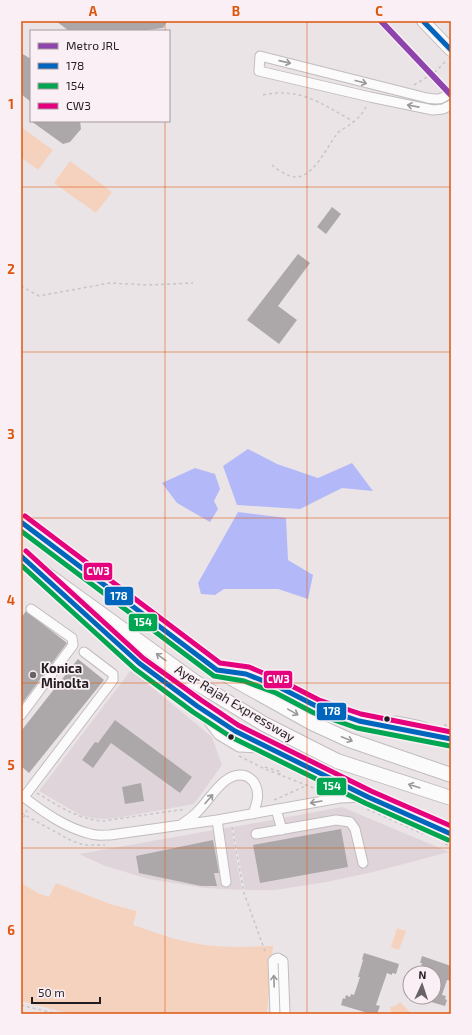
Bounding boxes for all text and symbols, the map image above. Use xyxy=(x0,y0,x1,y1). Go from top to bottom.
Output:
text: A xyxy=(89,3,98,19)
text: B xyxy=(232,3,240,19)
text: C xyxy=(375,3,383,19)
legend xyxy=(30,30,170,122)
text: Metro JRL xyxy=(66,38,119,52)
text: 178 xyxy=(66,58,84,72)
one-way arrow xyxy=(278,58,291,66)
text: 154 xyxy=(66,78,85,92)
one-way arrow xyxy=(354,78,367,86)
text: 1 xyxy=(8,96,14,112)
text: CW3 xyxy=(66,98,91,112)
one-way arrow xyxy=(407,101,420,109)
text: 2 xyxy=(7,261,15,277)
text: 3 xyxy=(7,426,15,442)
line badge: CW3 xyxy=(83,562,113,581)
text: CW3 xyxy=(86,564,110,577)
line badge: 178 xyxy=(104,586,134,606)
text: 178 xyxy=(110,589,128,602)
text: 4 xyxy=(7,592,15,608)
line badge: 154 xyxy=(128,613,158,632)
text: 154 xyxy=(134,615,152,628)
one-way arrow xyxy=(156,653,167,661)
place label: Konica Minolta xyxy=(41,660,89,691)
street label: Ayer Rajah Expressway xyxy=(172,661,298,745)
marker: Konica Minolta xyxy=(28,670,38,680)
line badge: CW3 xyxy=(263,670,293,689)
text: CW3 xyxy=(266,672,290,685)
line badge: 178 xyxy=(316,702,347,721)
text: 178 xyxy=(323,704,341,717)
one-way arrow xyxy=(286,709,298,717)
unlabelled marker xyxy=(382,714,392,724)
unlabelled marker xyxy=(226,732,236,742)
one-way arrow xyxy=(341,736,353,743)
text: 5 xyxy=(7,757,15,773)
line badge: 154 xyxy=(316,777,347,796)
text: 154 xyxy=(323,779,341,792)
one-way arrow xyxy=(408,782,420,790)
one-way arrow xyxy=(205,793,214,804)
one-way arrow xyxy=(310,799,323,807)
text: 6 xyxy=(7,922,15,938)
north arrow xyxy=(402,965,442,1005)
text: N xyxy=(418,968,427,981)
one-way arrow xyxy=(270,975,277,988)
scale bar xyxy=(32,979,100,1005)
text: 50 m xyxy=(38,985,65,999)

